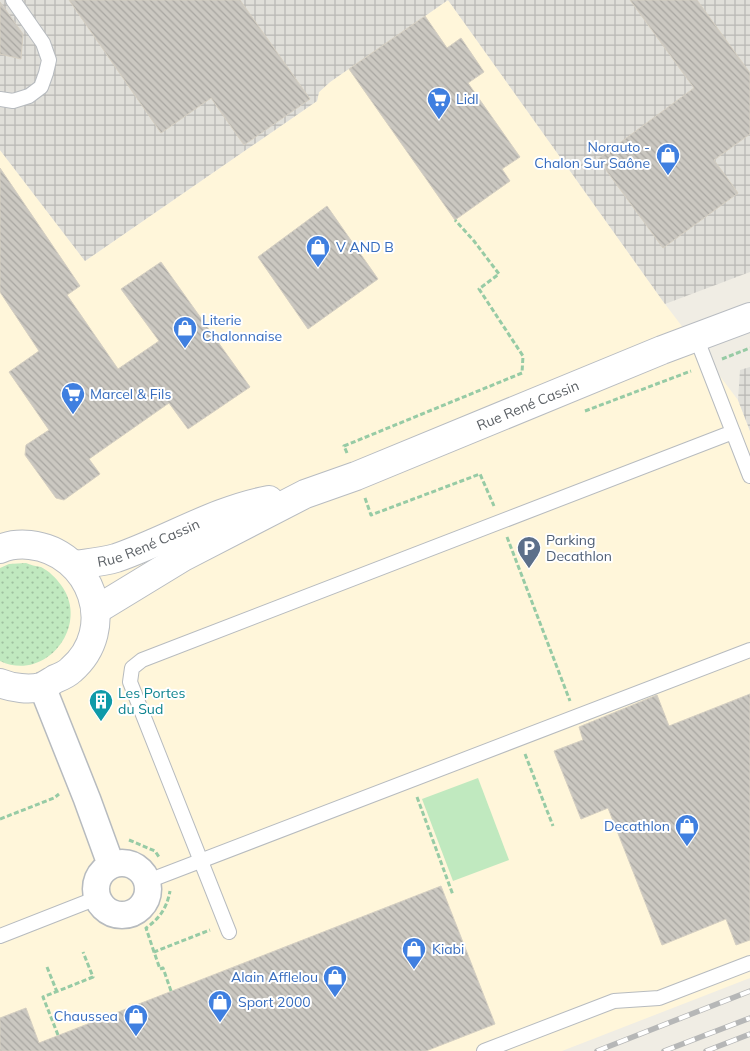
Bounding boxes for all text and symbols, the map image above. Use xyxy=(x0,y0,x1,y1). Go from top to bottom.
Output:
supermarket icon: Lidl xyxy=(426,86,452,120)
place label: Lidl xyxy=(456,90,479,108)
place label: Norauto - Chalon Sur Saône xyxy=(534,138,650,172)
shop icon: Norauto - Chalon Sur Saône xyxy=(655,142,681,176)
shop icon: V AND B xyxy=(305,234,331,268)
place label: V AND B xyxy=(336,238,394,256)
place label: Literie Chalonnaise xyxy=(202,311,282,345)
shop icon: Literie Chalonnaise xyxy=(172,315,198,349)
street label: Rue René Cassin xyxy=(474,376,582,434)
supermarket icon: Marcel & Fils xyxy=(60,381,86,415)
place label: Marcel & Fils xyxy=(90,385,171,403)
street label: Rue René Cassin xyxy=(96,515,202,571)
place label: Parking Decathlon xyxy=(546,531,612,565)
parking icon: Parking Decathlon xyxy=(516,535,542,569)
place label: Les Portes du Sud xyxy=(118,684,185,718)
building icon: Les Portes du Sud xyxy=(88,688,114,722)
shop icon: Decathlon xyxy=(674,813,700,847)
place label: Decathlon xyxy=(604,817,670,835)
shop icon: Kiabi xyxy=(401,936,427,970)
place label: Kiabi xyxy=(432,940,464,958)
shop icon: Alain Afflelou xyxy=(322,964,348,998)
place label: Alain Afflelou xyxy=(231,968,318,986)
shop icon: Sport 2000 xyxy=(207,989,233,1023)
place label: Sport 2000 xyxy=(238,993,311,1011)
shop icon: Chaussea xyxy=(123,1003,149,1037)
place label: Chaussea xyxy=(54,1007,118,1025)

